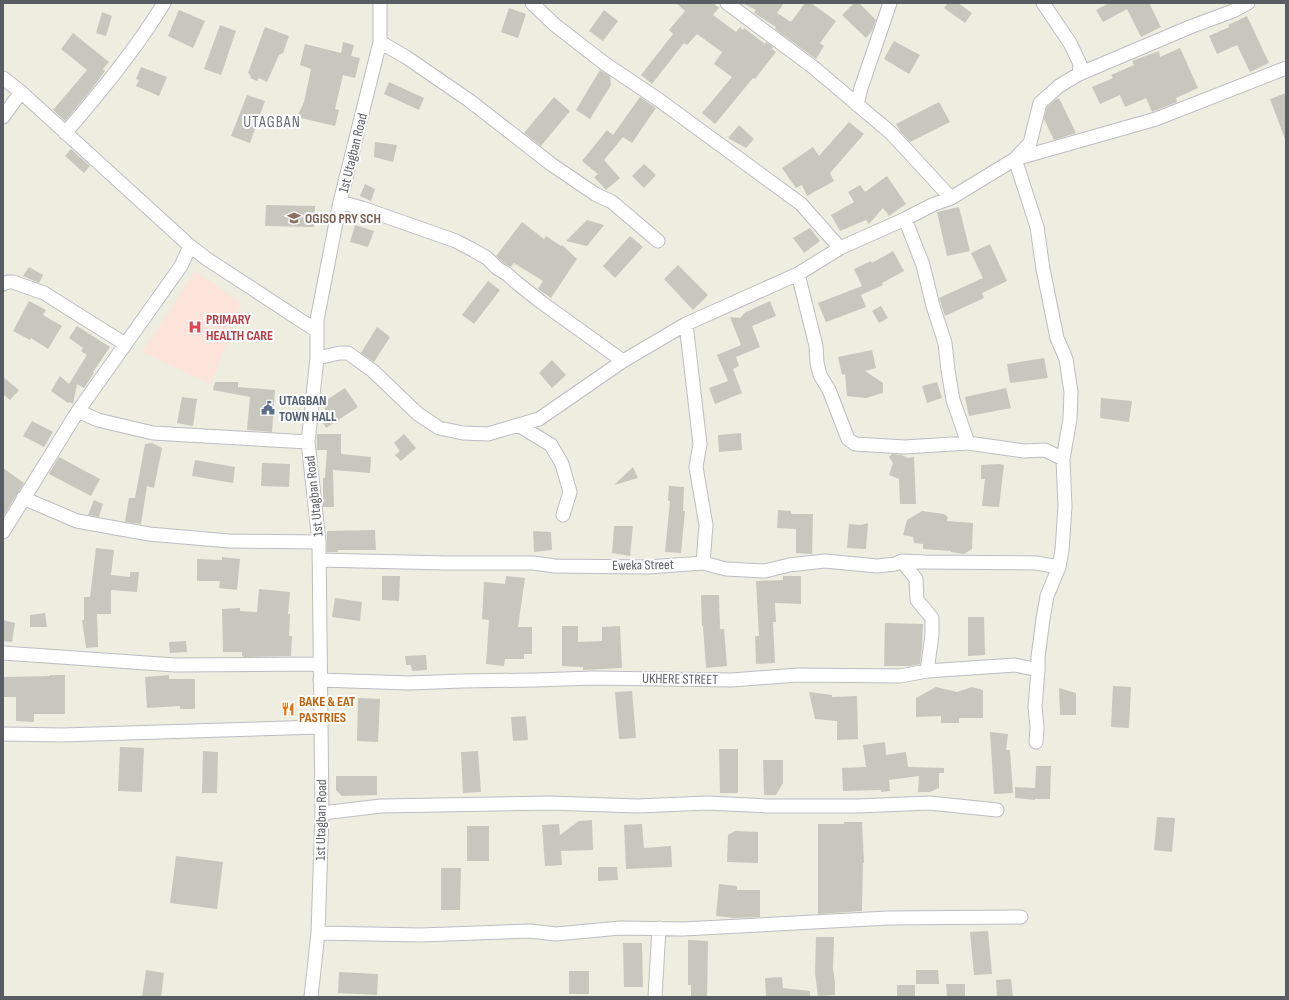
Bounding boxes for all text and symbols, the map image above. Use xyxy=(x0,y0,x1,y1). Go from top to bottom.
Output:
street label: 1st Utagban Road xyxy=(335,111,371,194)
district label: UTAGBAN xyxy=(243,113,301,132)
school or university icon: OGISO PRY SCH xyxy=(286,210,302,226)
place label: OGISO PRY SCH xyxy=(305,210,381,227)
place label: PRIMARY HEALTH CARE xyxy=(206,311,273,344)
hospital icon: PRIMARY HEALTH CARE xyxy=(187,319,203,335)
place label: UTAGBAN TOWN HALL xyxy=(279,392,337,425)
public building icon: UTAGBAN TOWN HALL xyxy=(260,400,276,416)
street label: 1st Utagban Road xyxy=(301,455,327,537)
street label: Eweka Street xyxy=(612,556,674,574)
street label: UKHERE STREET xyxy=(642,670,718,688)
place label: BAKE & EAT PASTRIES xyxy=(299,693,355,726)
restaurant icon: BAKE & EAT PASTRIES xyxy=(280,701,296,717)
street label: 1st Utagban Road xyxy=(312,779,330,861)

